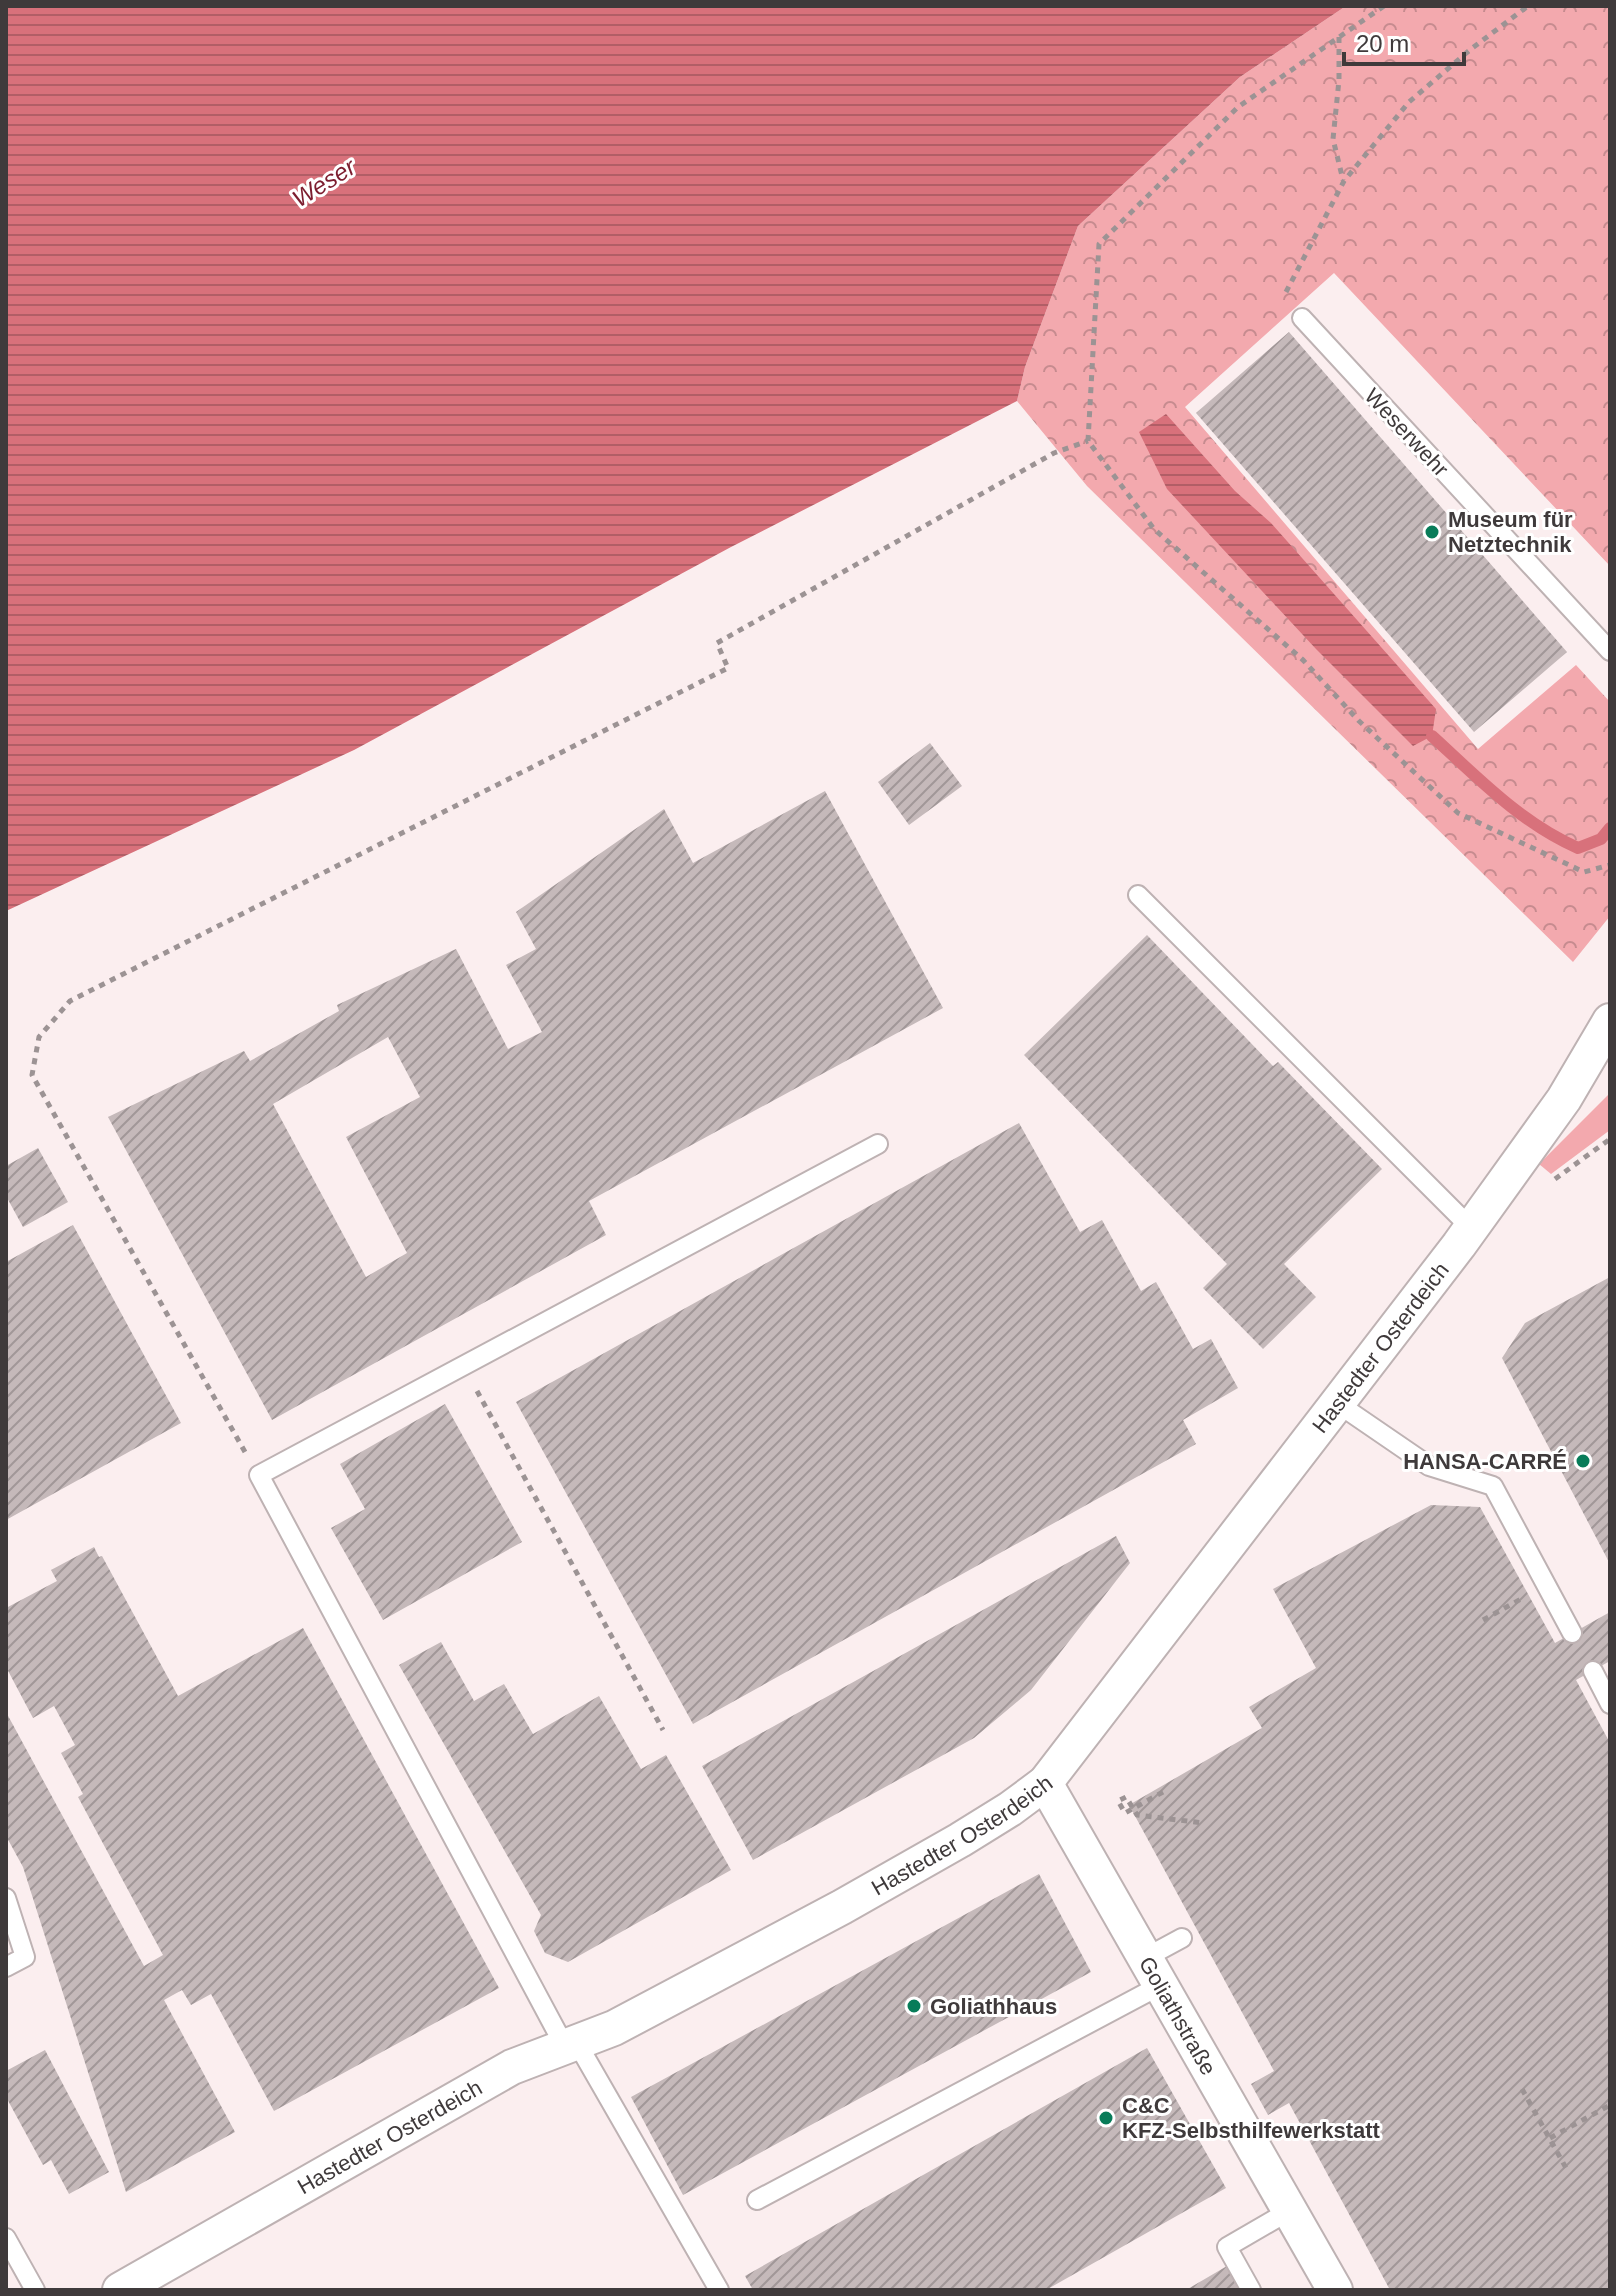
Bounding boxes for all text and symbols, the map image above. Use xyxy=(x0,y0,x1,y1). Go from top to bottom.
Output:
scale bar xyxy=(1344,16,1464,66)
text: 20 m xyxy=(1356,30,1409,57)
water label: Weser xyxy=(287,152,361,212)
street label: Weserwehr xyxy=(1360,383,1454,481)
place label: Museum für Netztechnik xyxy=(1448,507,1573,557)
marker: Museum für Netztechnik xyxy=(1423,523,1441,541)
street label: Hastedter Osterdeich xyxy=(1307,1258,1454,1438)
place label: HANSA-CARRÉ xyxy=(1403,1449,1567,1474)
marker: HANSA-CARRÉ xyxy=(1574,1452,1592,1470)
street label: Hastedter Osterdeich xyxy=(867,1770,1057,1901)
street label: Goliathstraße xyxy=(1134,1952,1221,2079)
place label: Goliathhaus xyxy=(930,1994,1057,2019)
marker: Goliathhaus xyxy=(905,1997,923,2015)
street label: Hastedter Osterdeich xyxy=(293,2075,486,2199)
place label: C&C KFZ-Selbsthilfewerkstatt xyxy=(1122,2093,1381,2143)
marker: C&C KFZ-Selbsthilfewerkstatt xyxy=(1097,2109,1115,2127)

